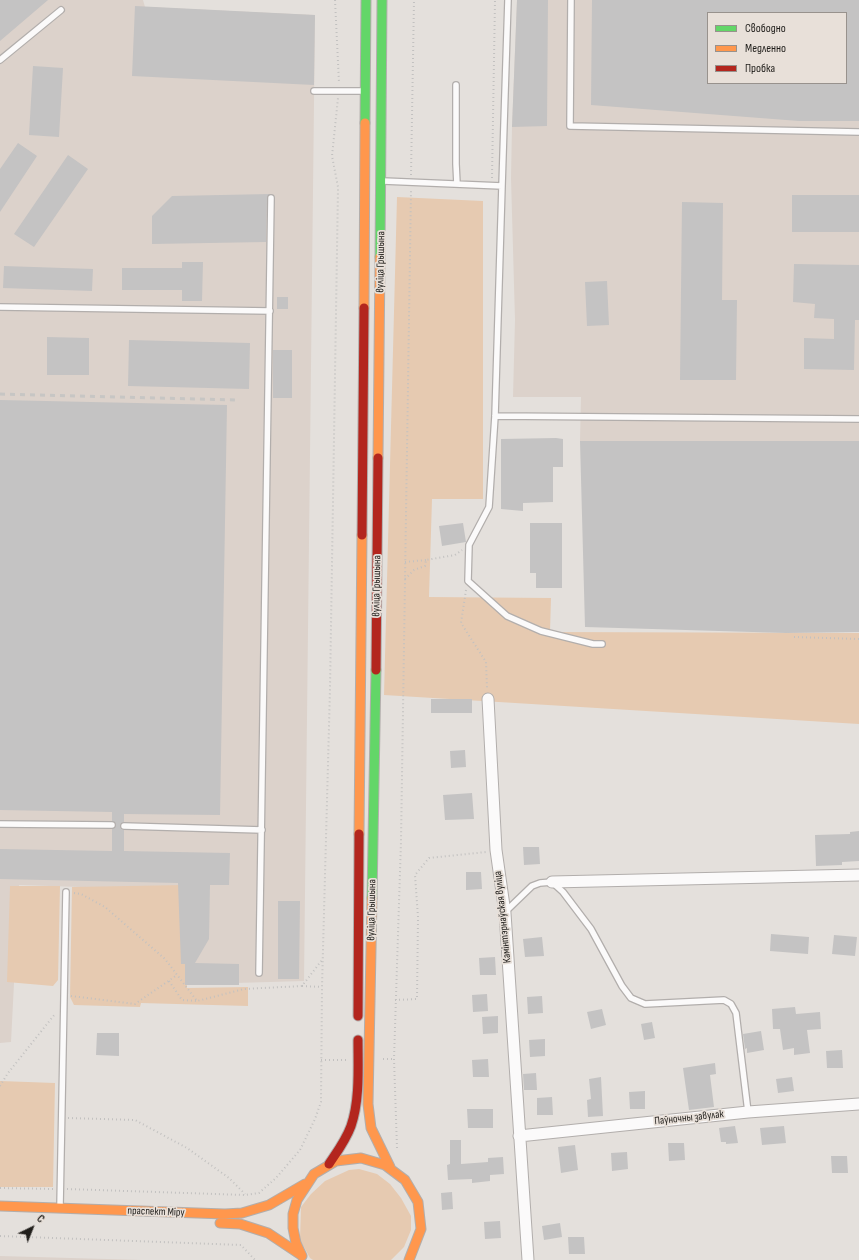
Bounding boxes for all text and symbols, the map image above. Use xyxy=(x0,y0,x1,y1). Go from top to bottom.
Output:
legend xyxy=(707,12,847,84)
text: Свободно xyxy=(745,21,786,36)
text: Медленно xyxy=(745,41,786,56)
text: Пробка xyxy=(745,61,775,76)
street label: вуліца Грышына xyxy=(374,231,388,293)
street label: вуліца Грышына xyxy=(370,555,384,617)
street label: Камінтэрнаўская вуліца xyxy=(492,870,514,964)
street label: вуліца Грышына xyxy=(365,879,379,941)
street label: Паўночны завулак xyxy=(654,1108,724,1128)
street label: праспект Міру xyxy=(127,1204,185,1220)
north arrow xyxy=(12,1208,52,1248)
text: С xyxy=(34,1212,47,1226)

